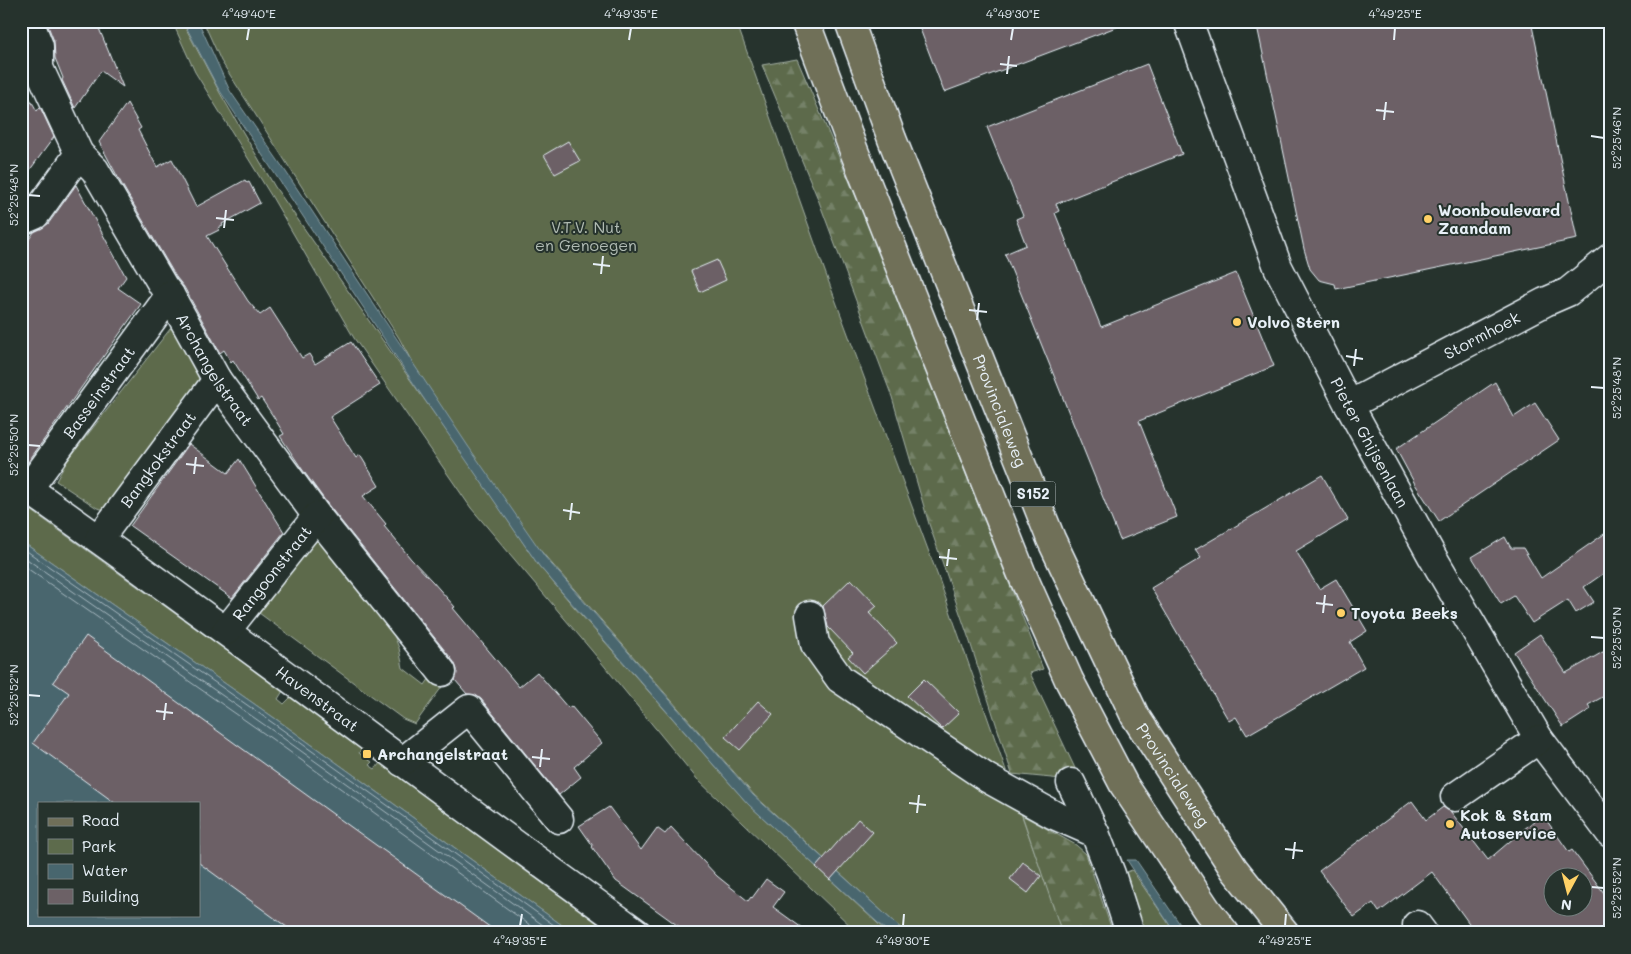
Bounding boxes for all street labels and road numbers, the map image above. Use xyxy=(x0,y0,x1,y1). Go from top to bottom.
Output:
street label: Stormhoek xyxy=(1440,306,1523,363)
street label: Archangelstraat xyxy=(172,309,258,430)
street label: Basseinstraat xyxy=(58,342,139,442)
street label: Provincialeweg xyxy=(969,351,1032,470)
street label: Pieter Ghijsenlaan xyxy=(1326,373,1414,511)
street label: Bangkokstraat xyxy=(115,407,200,511)
road number: S152 xyxy=(1010,482,1056,506)
street label: Rangoonstraat xyxy=(227,521,316,625)
street label: Havenstraat xyxy=(272,661,364,736)
street label: Provincialeweg xyxy=(1132,719,1215,830)

